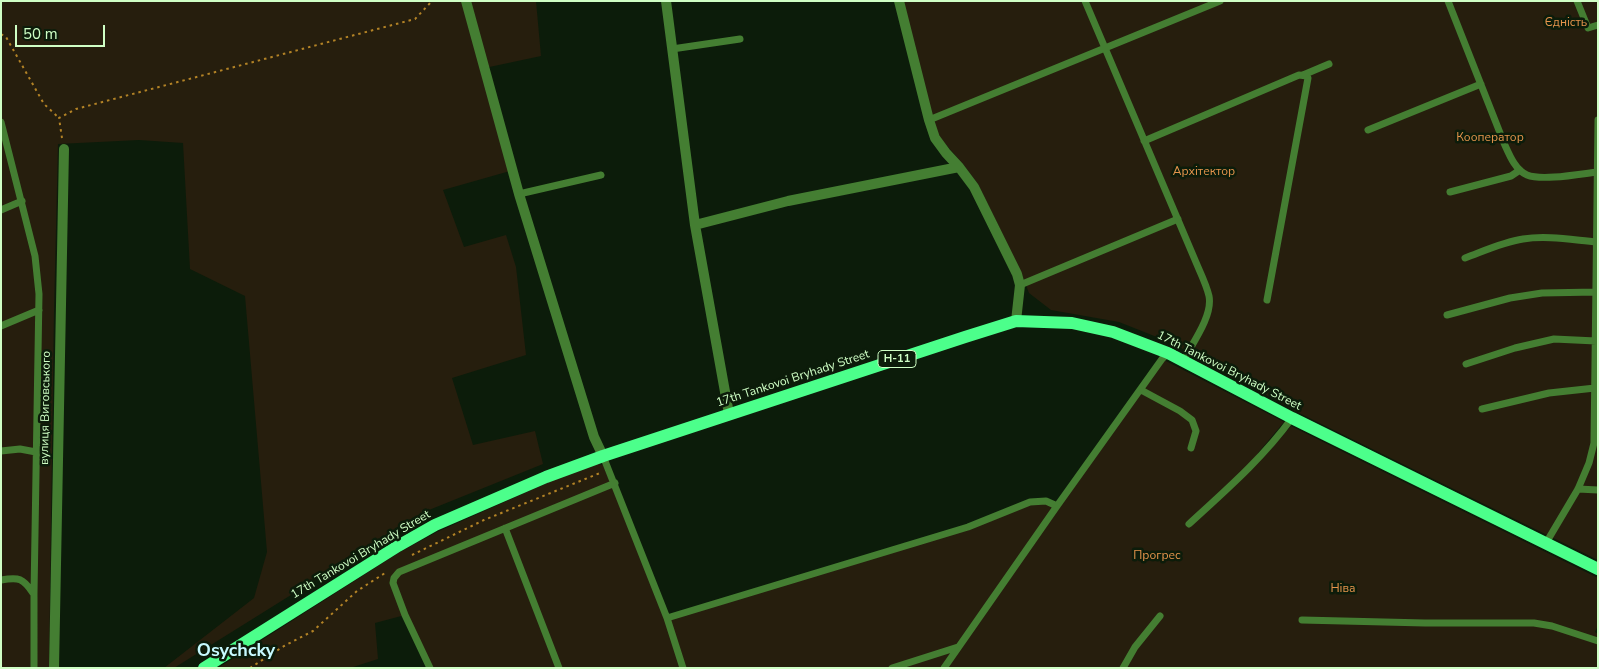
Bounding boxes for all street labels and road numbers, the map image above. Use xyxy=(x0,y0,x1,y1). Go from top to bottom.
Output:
street label: 17th Tankovoi Bryhady Street xyxy=(1154,328,1304,414)
street label: 17th Tankovoi Bryhady Street xyxy=(715,347,871,411)
road number: Н-11 xyxy=(878,350,916,368)
street label: вулиця Виговського xyxy=(38,351,54,465)
street label: 17th Tankovoi Bryhady Street xyxy=(289,508,433,602)

